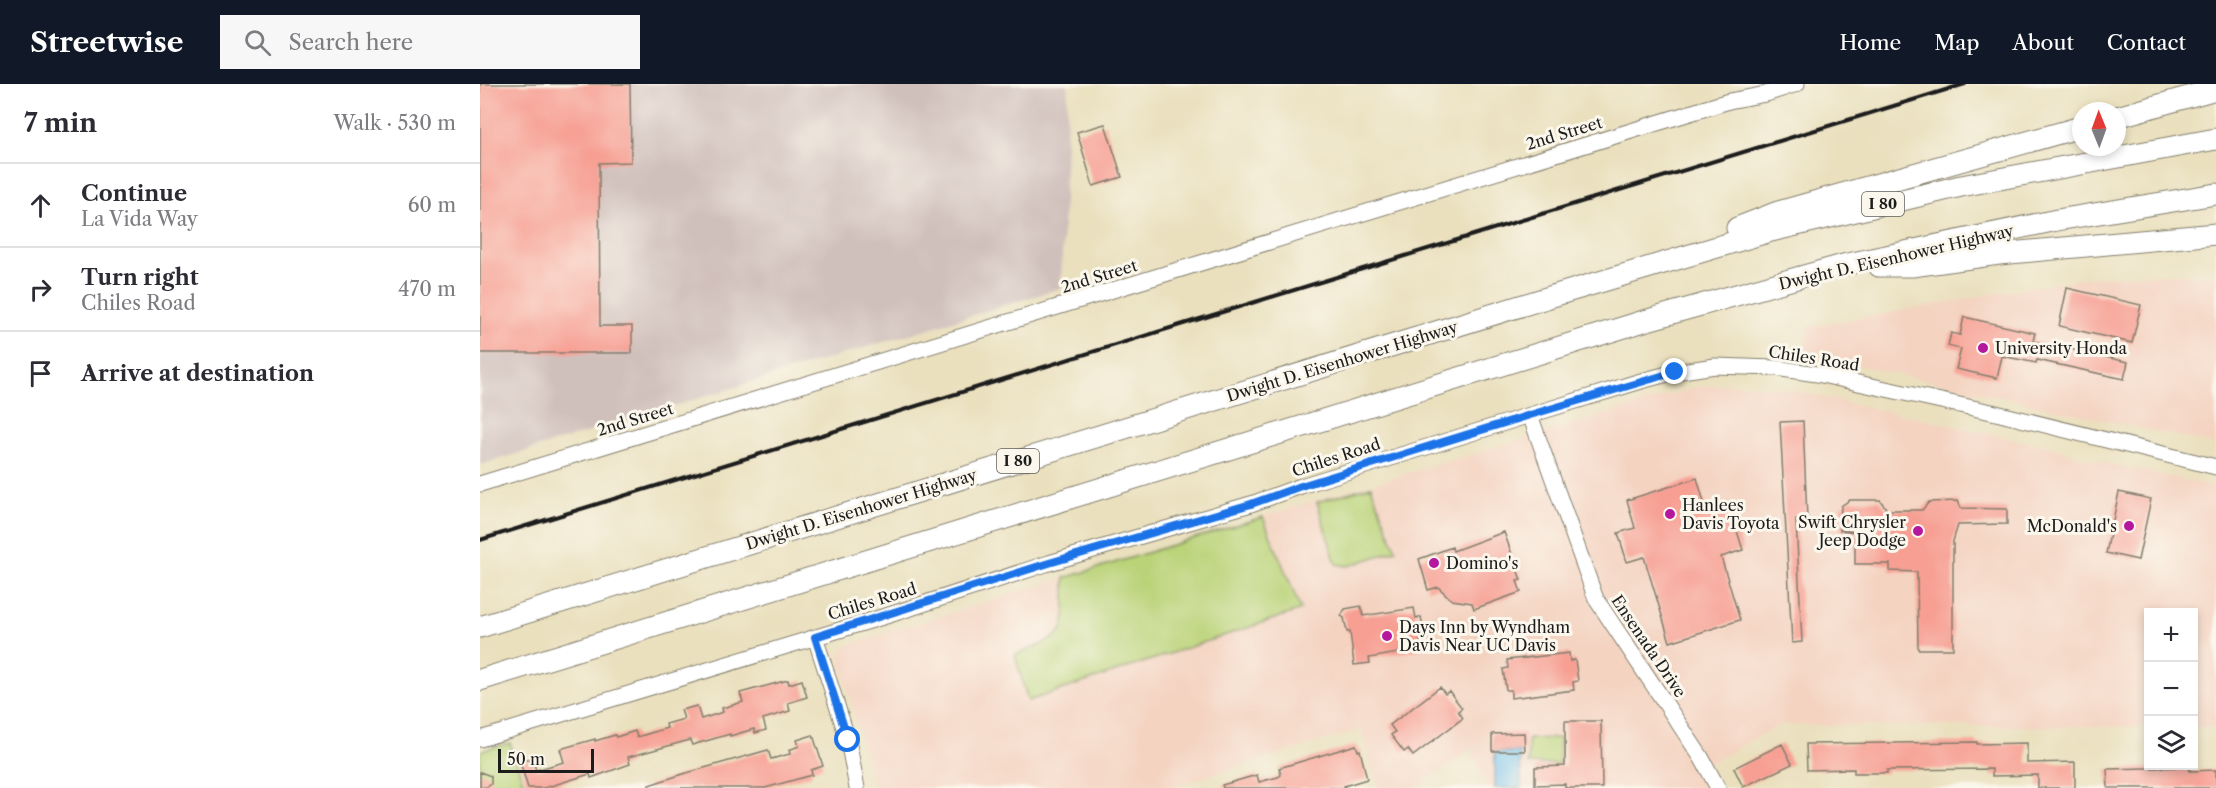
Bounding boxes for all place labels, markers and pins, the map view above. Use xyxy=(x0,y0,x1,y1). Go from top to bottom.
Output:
place label: University Honda xyxy=(1995,338,2128,358)
marker: University Honda xyxy=(1976,341,1990,355)
place label: Hanlees Davis Toyota xyxy=(1682,495,1780,533)
marker: Hanlees Davis Toyota xyxy=(1663,507,1677,521)
place label: Swift Chrysler Jeep Dodge xyxy=(1798,512,1906,550)
place label: McDonald's xyxy=(2027,516,2117,536)
marker: McDonald's xyxy=(2122,519,2136,533)
marker: Swift Chrysler Jeep Dodge xyxy=(1911,524,1925,538)
place label: Domino's xyxy=(1446,553,1518,573)
marker: Domino's xyxy=(1427,556,1441,570)
place label: Days Inn by Wyndham Davis Near UC Davis xyxy=(1399,617,1570,655)
marker: Days Inn by Wyndham Davis Near UC Davis xyxy=(1380,629,1394,643)

